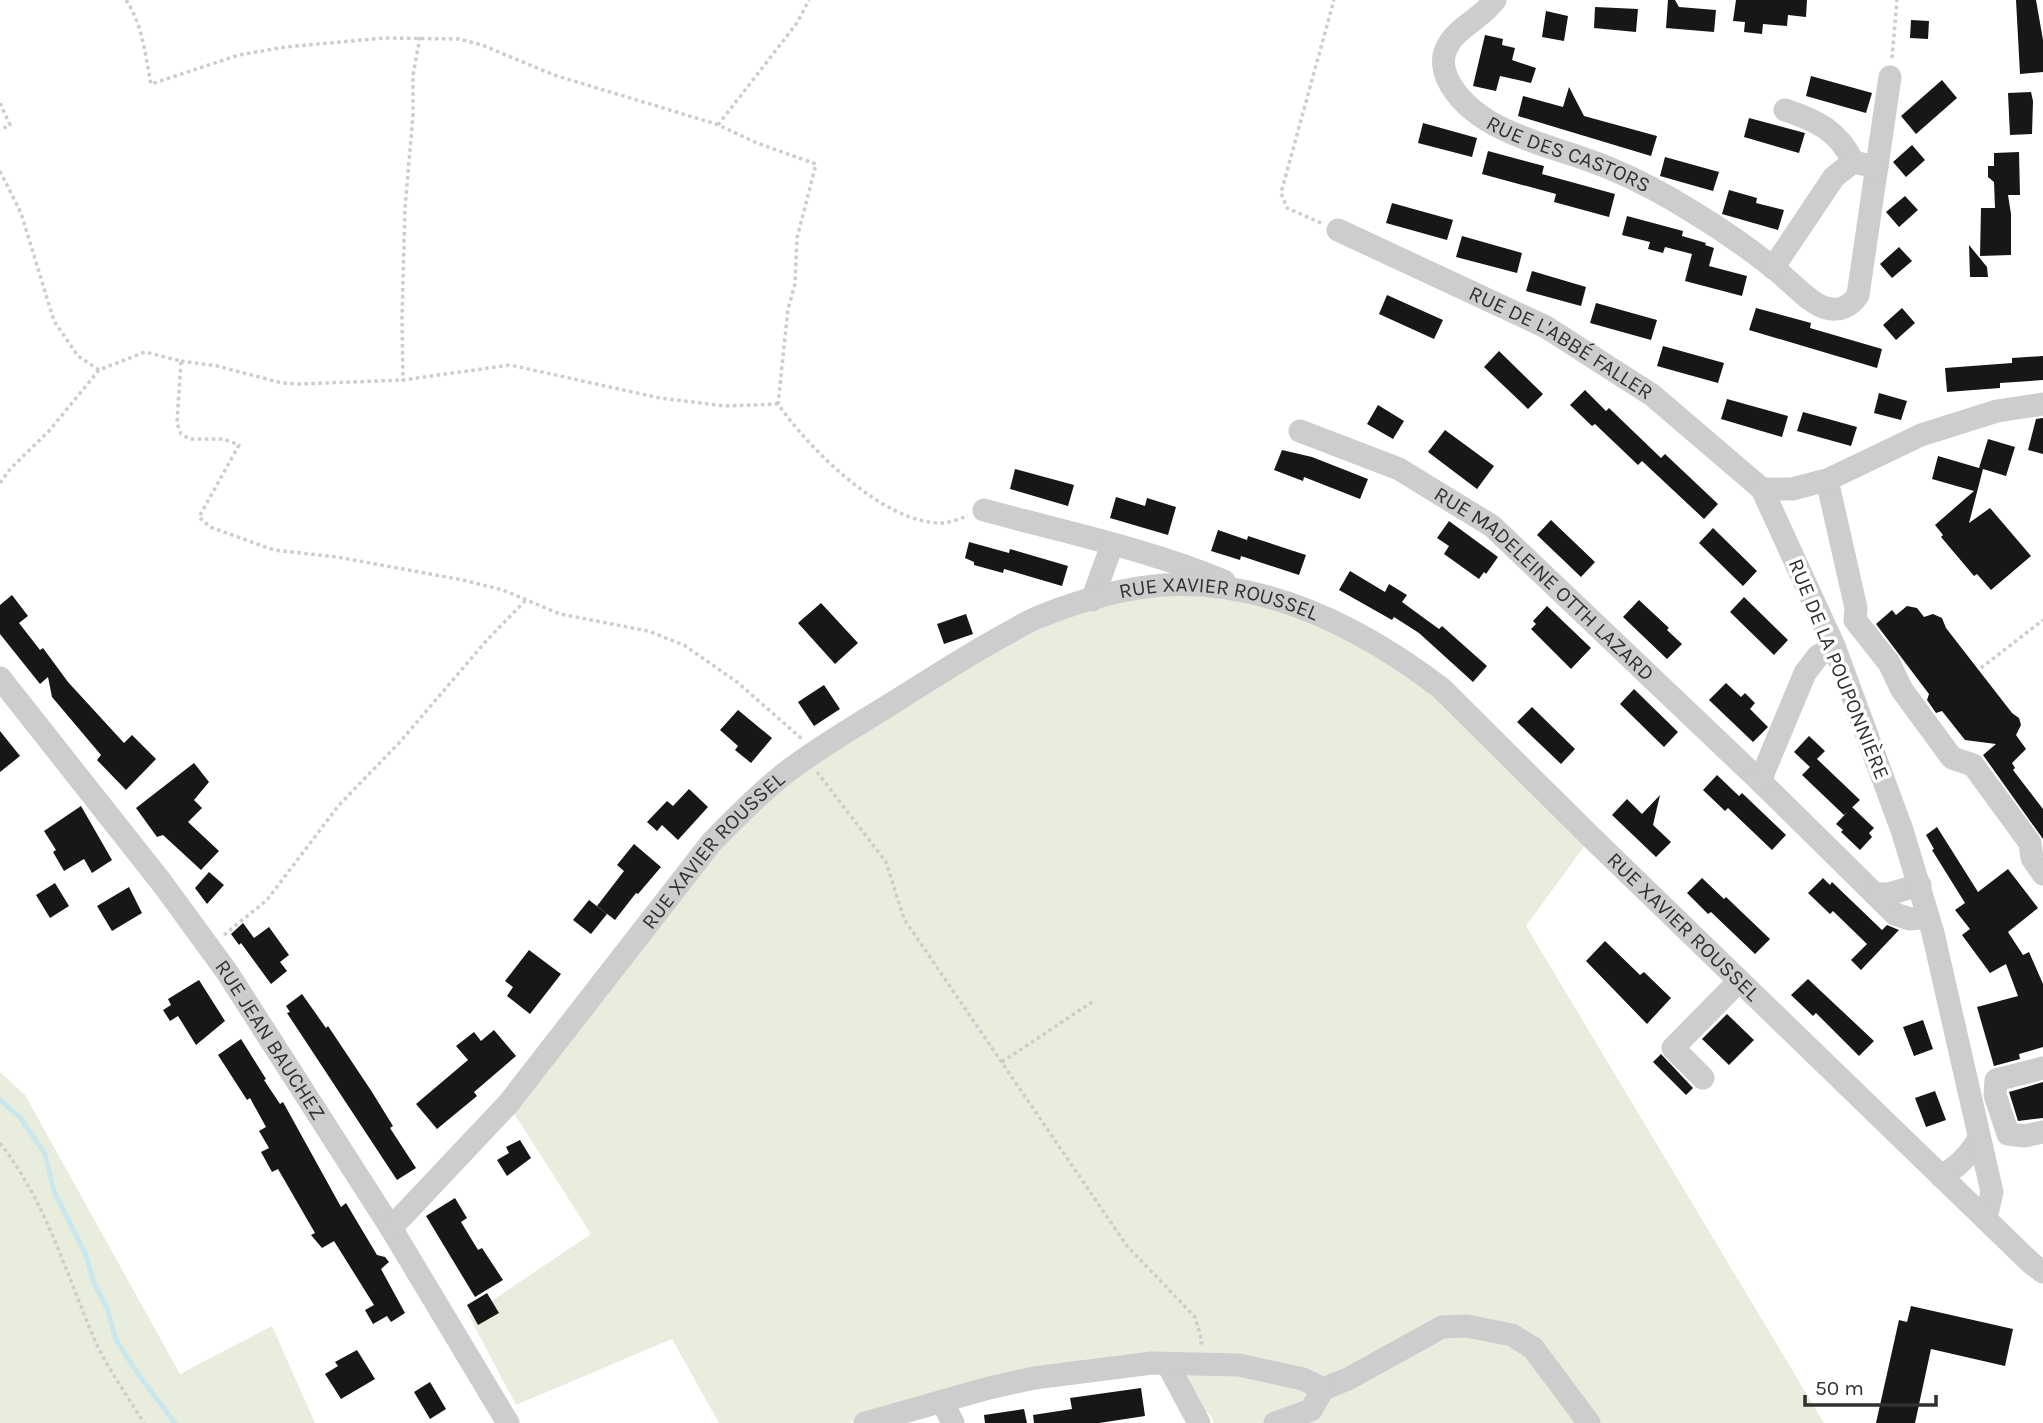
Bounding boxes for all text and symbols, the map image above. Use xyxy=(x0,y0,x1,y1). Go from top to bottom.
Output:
street label: RUE DES CASTORS xyxy=(1482,111,1655,197)
street label: RUE DE L'ABBÉ FALLER xyxy=(1465,281,1657,404)
street label: RUE MADELEINE OTTH LAZARD xyxy=(1430,482,1659,686)
street label: RUE DE LA POUPONNIÈRE xyxy=(1784,555,1894,783)
street label: RUE XAVIER ROUSSEL xyxy=(1117,572,1322,625)
street label: RUE XAVIER ROUSSEL xyxy=(637,767,789,934)
street label: RUE XAVIER ROUSSEL xyxy=(1602,847,1765,1006)
street label: RUE JEAN BAUCHEZ xyxy=(210,955,330,1124)
scale bar xyxy=(1805,1364,1936,1408)
text: 50 m xyxy=(1815,1376,1864,1400)

